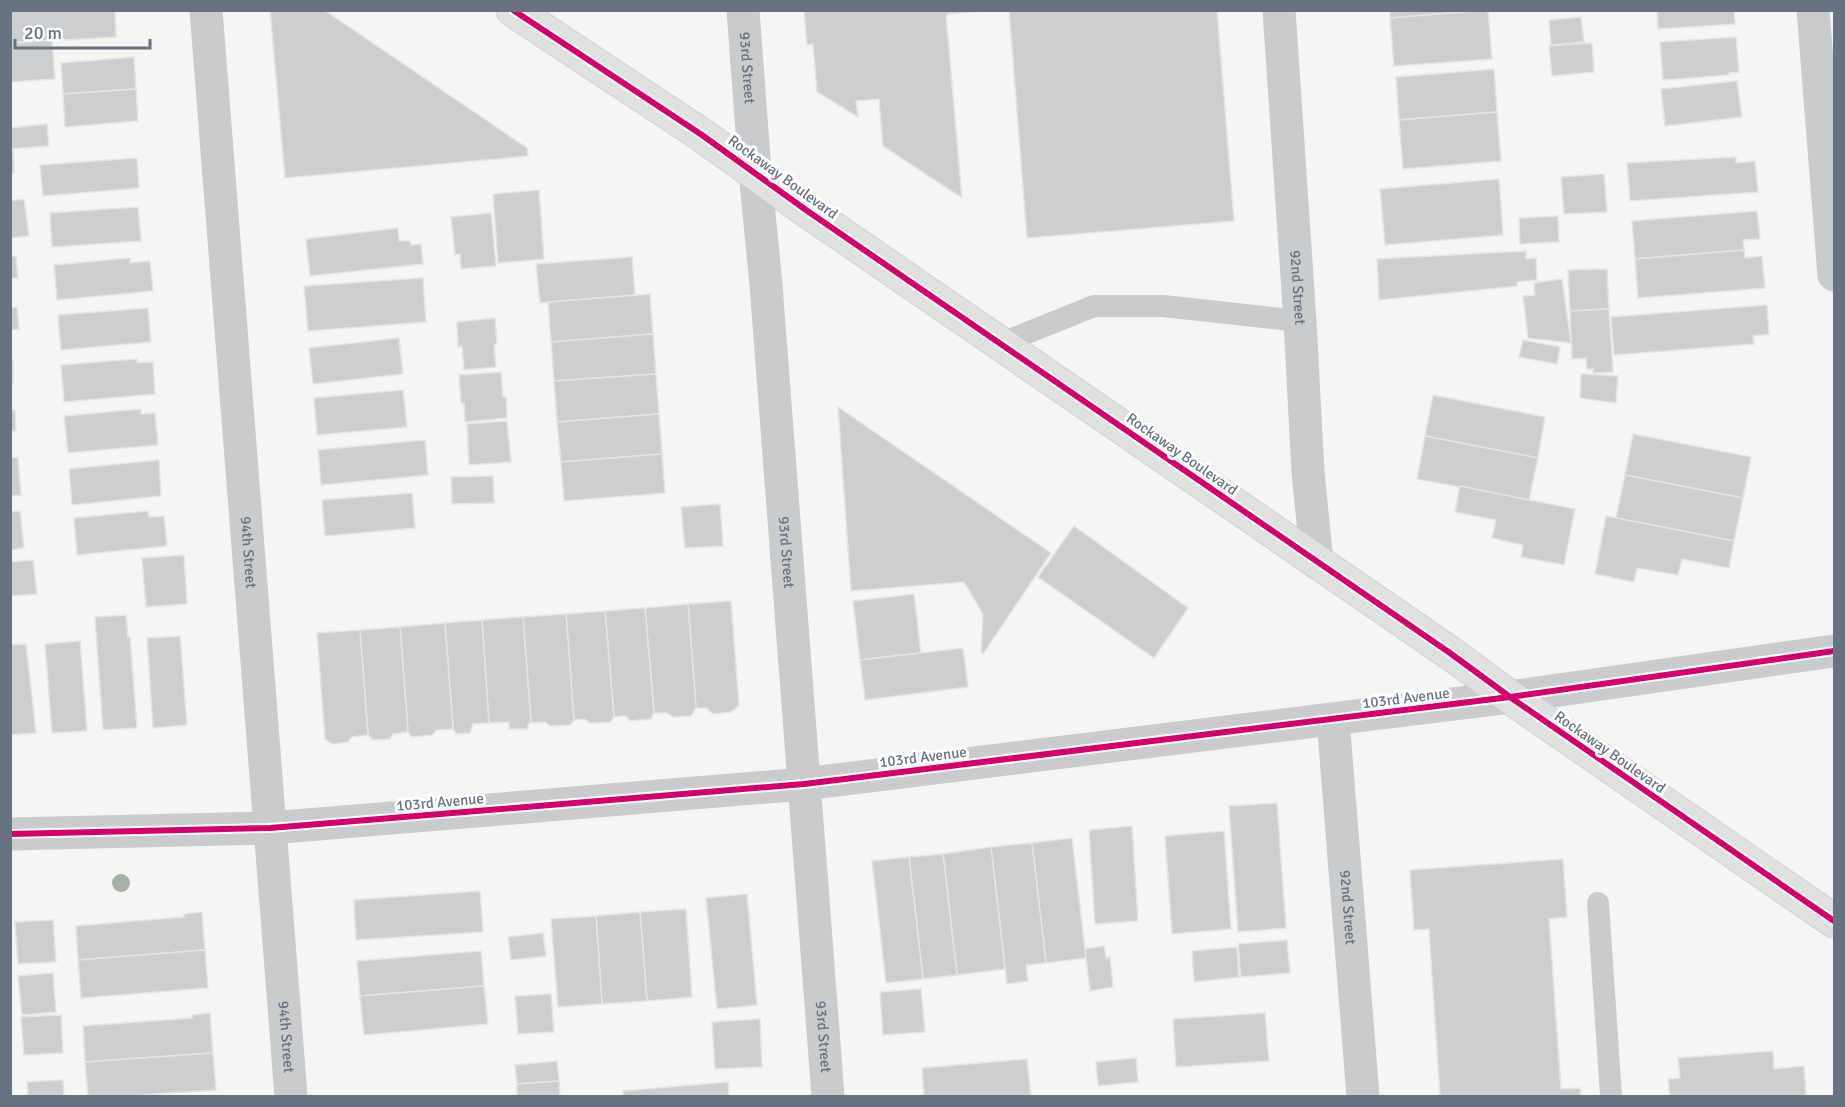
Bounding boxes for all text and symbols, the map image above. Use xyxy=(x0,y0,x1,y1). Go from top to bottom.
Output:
scale bar xyxy=(15,12,150,50)
text: 20 m xyxy=(24,22,62,44)
street label: 93rd Street xyxy=(736,31,759,104)
street label: Rockaway Boulevard xyxy=(725,131,841,223)
street label: 92nd Street xyxy=(1286,249,1309,325)
street label: Rockaway Boulevard xyxy=(1123,409,1241,499)
street label: 94th Street xyxy=(237,516,260,589)
street label: 93rd Street xyxy=(775,516,798,589)
street label: 103rd Avenue xyxy=(1361,684,1451,712)
street label: Rockaway Boulevard xyxy=(1551,707,1669,797)
street label: 103rd Avenue xyxy=(878,743,968,771)
street label: 103rd Avenue xyxy=(395,789,485,815)
street label: 92nd Street xyxy=(1336,869,1360,945)
street label: 94th Street xyxy=(275,1000,298,1073)
street label: 93rd Street xyxy=(812,1000,835,1073)

